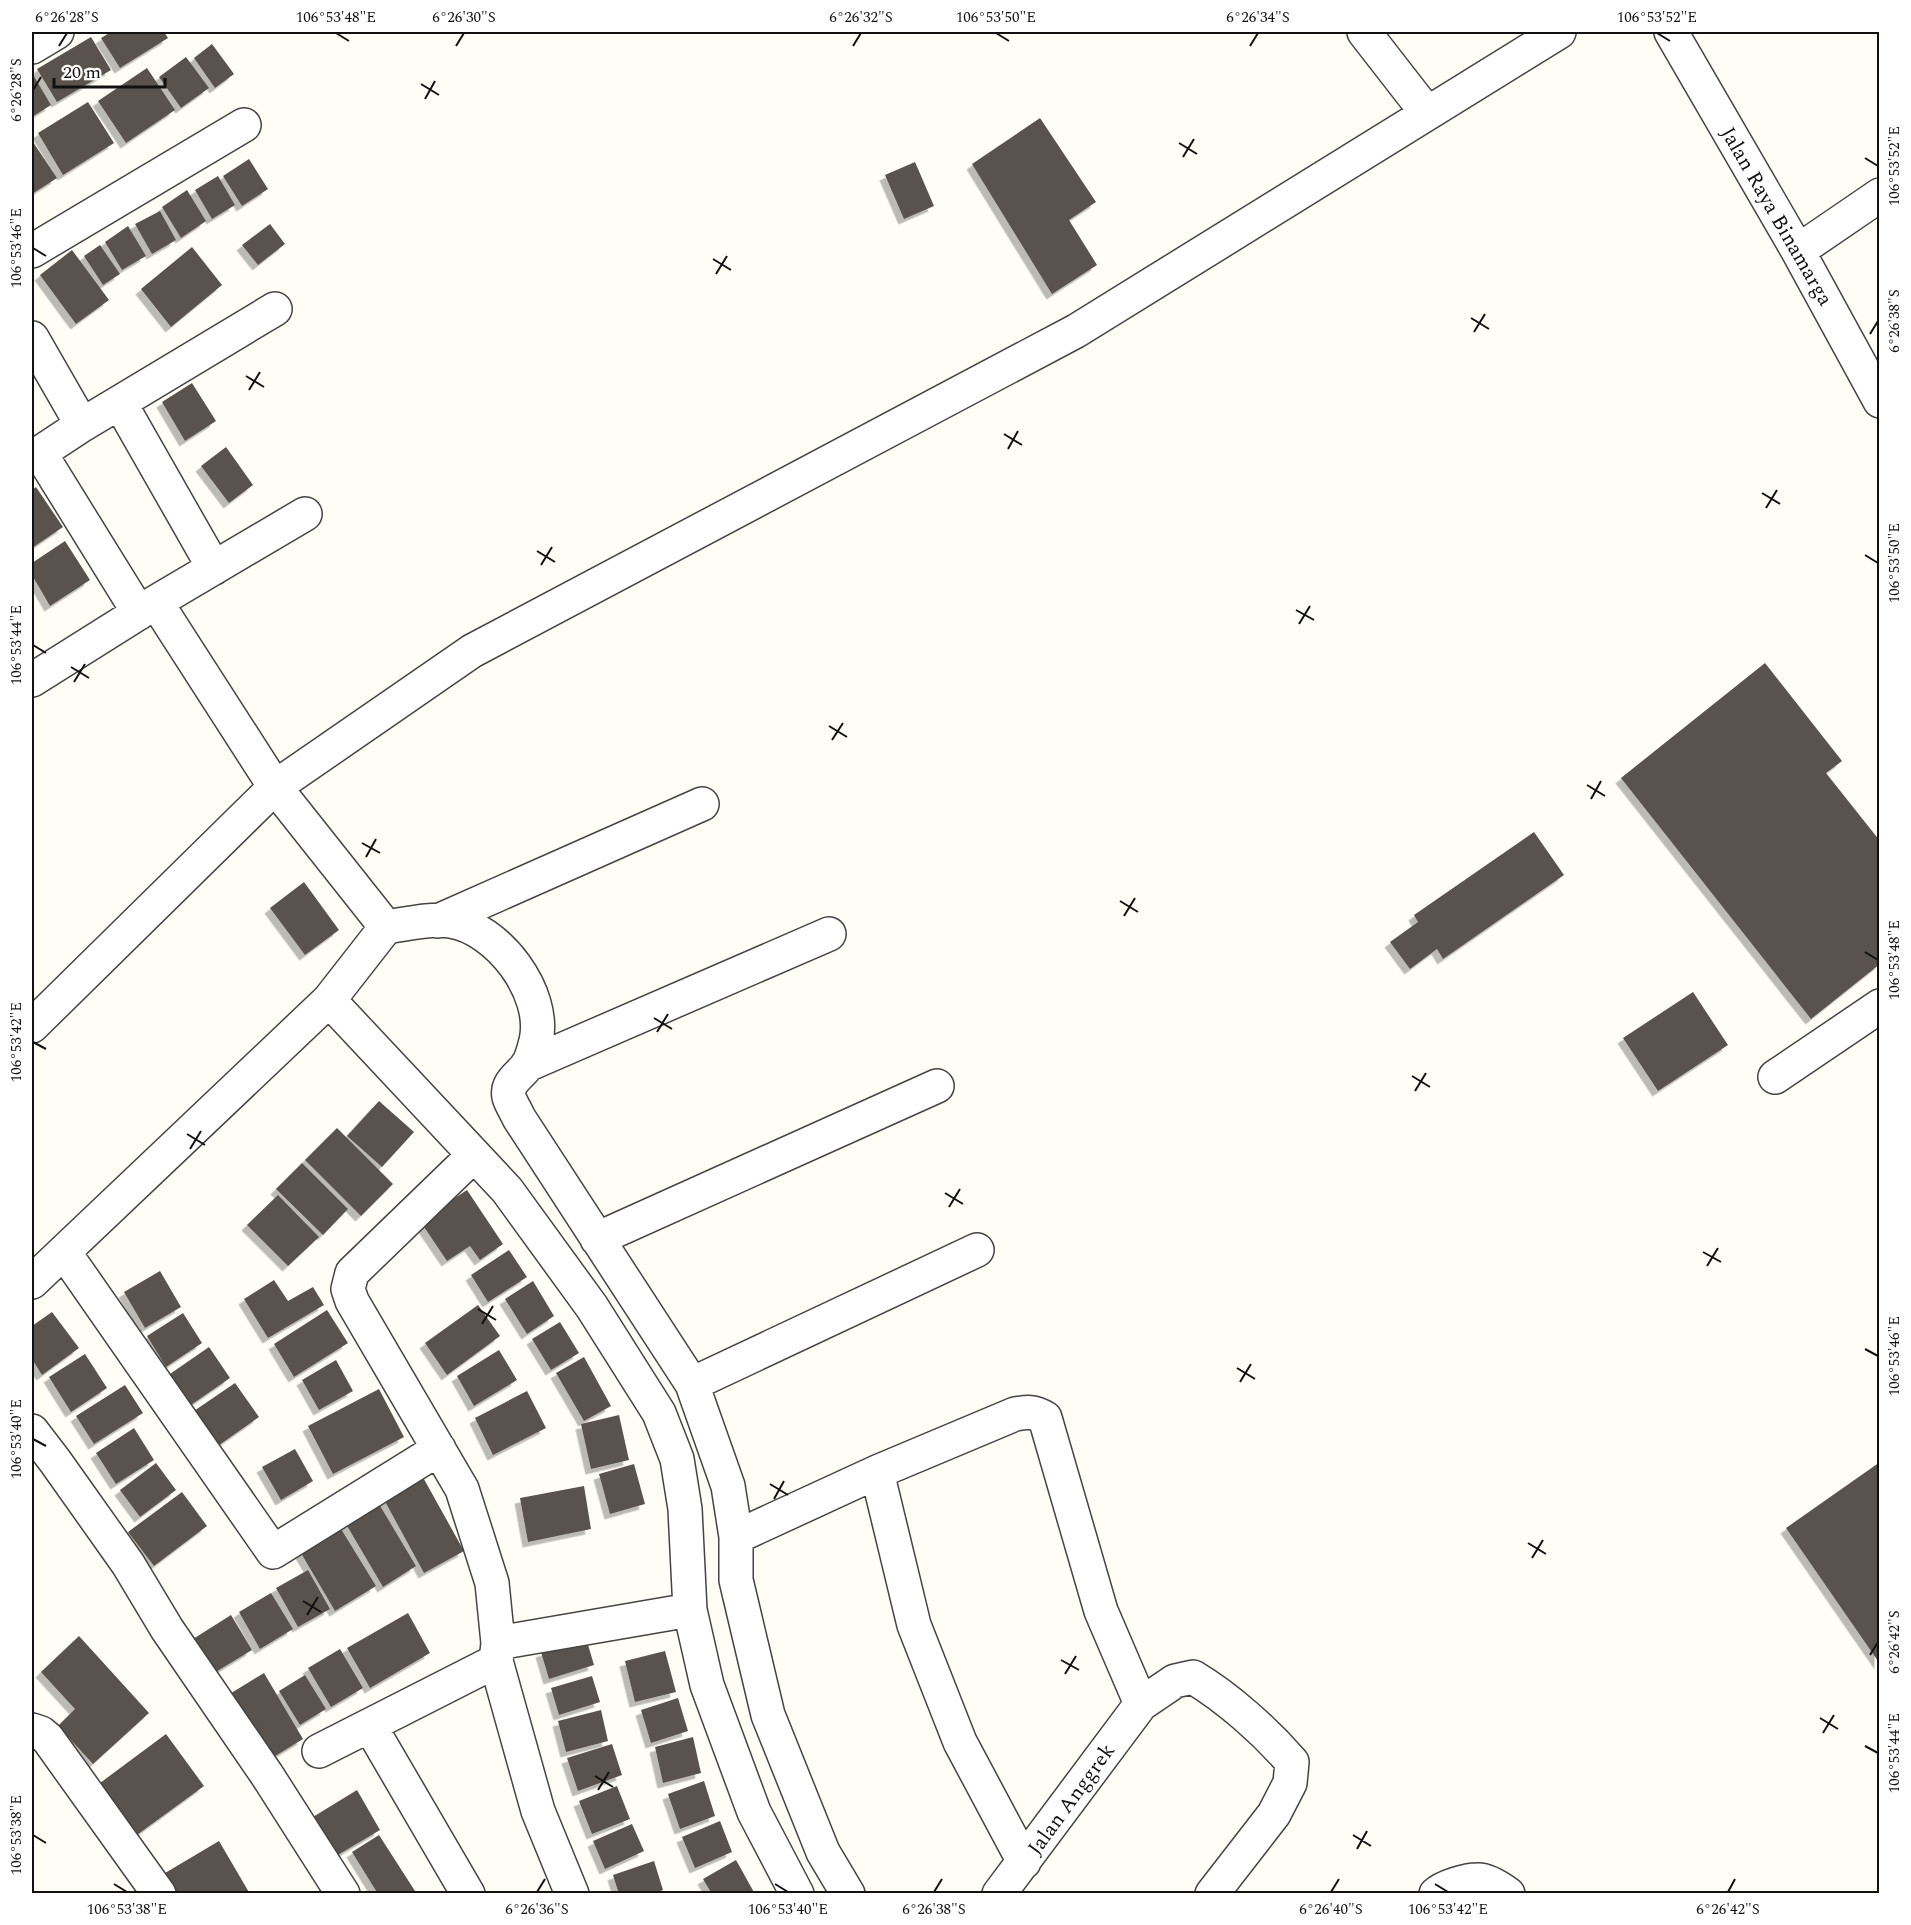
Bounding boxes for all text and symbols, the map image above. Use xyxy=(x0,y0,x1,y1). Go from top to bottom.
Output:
text: 6°26'28"S xyxy=(35,6,99,29)
text: 106°53'48"E xyxy=(296,6,376,29)
text: 6°26'30"S xyxy=(432,6,496,29)
text: 6°26'32"S xyxy=(829,6,893,29)
text: 106°53'50"E xyxy=(956,6,1036,29)
text: 6°26'34"S xyxy=(1226,6,1290,29)
text: 106°53'52"E xyxy=(1617,6,1697,29)
scale bar xyxy=(54,51,165,89)
text: 6°26'28"S xyxy=(5,58,28,122)
text: 20 m xyxy=(63,59,101,86)
street label: Jalan Raya Binamarga xyxy=(1712,121,1841,313)
text: 106°53'52"E xyxy=(1883,126,1906,206)
text: 106°53'46"E xyxy=(5,208,28,288)
text: 6°26'38"S xyxy=(1883,289,1906,353)
text: 106°53'50"E xyxy=(1883,523,1906,603)
text: 106°53'44"E xyxy=(5,605,28,685)
text: 106°53'48"E xyxy=(1883,920,1906,1000)
text: 106°53'42"E xyxy=(5,1002,28,1082)
text: 106°53'46"E xyxy=(1883,1316,1906,1396)
text: 106°53'40"E xyxy=(5,1399,28,1479)
text: 6°26'42"S xyxy=(1883,1610,1906,1674)
text: 106°53'44"E xyxy=(1883,1713,1906,1793)
street label: Jalan Anggrek xyxy=(1020,1737,1124,1862)
text: 106°53'38"E xyxy=(5,1795,28,1875)
text: 106°53'38"E xyxy=(87,1898,167,1921)
text: 6°26'36"S xyxy=(505,1898,569,1921)
text: 106°53'40"E xyxy=(748,1898,828,1921)
text: 6°26'38"S xyxy=(902,1898,966,1921)
text: 6°26'40"S xyxy=(1299,1898,1363,1921)
text: 106°53'42"E xyxy=(1408,1898,1488,1921)
text: 6°26'42"S xyxy=(1696,1898,1760,1921)

